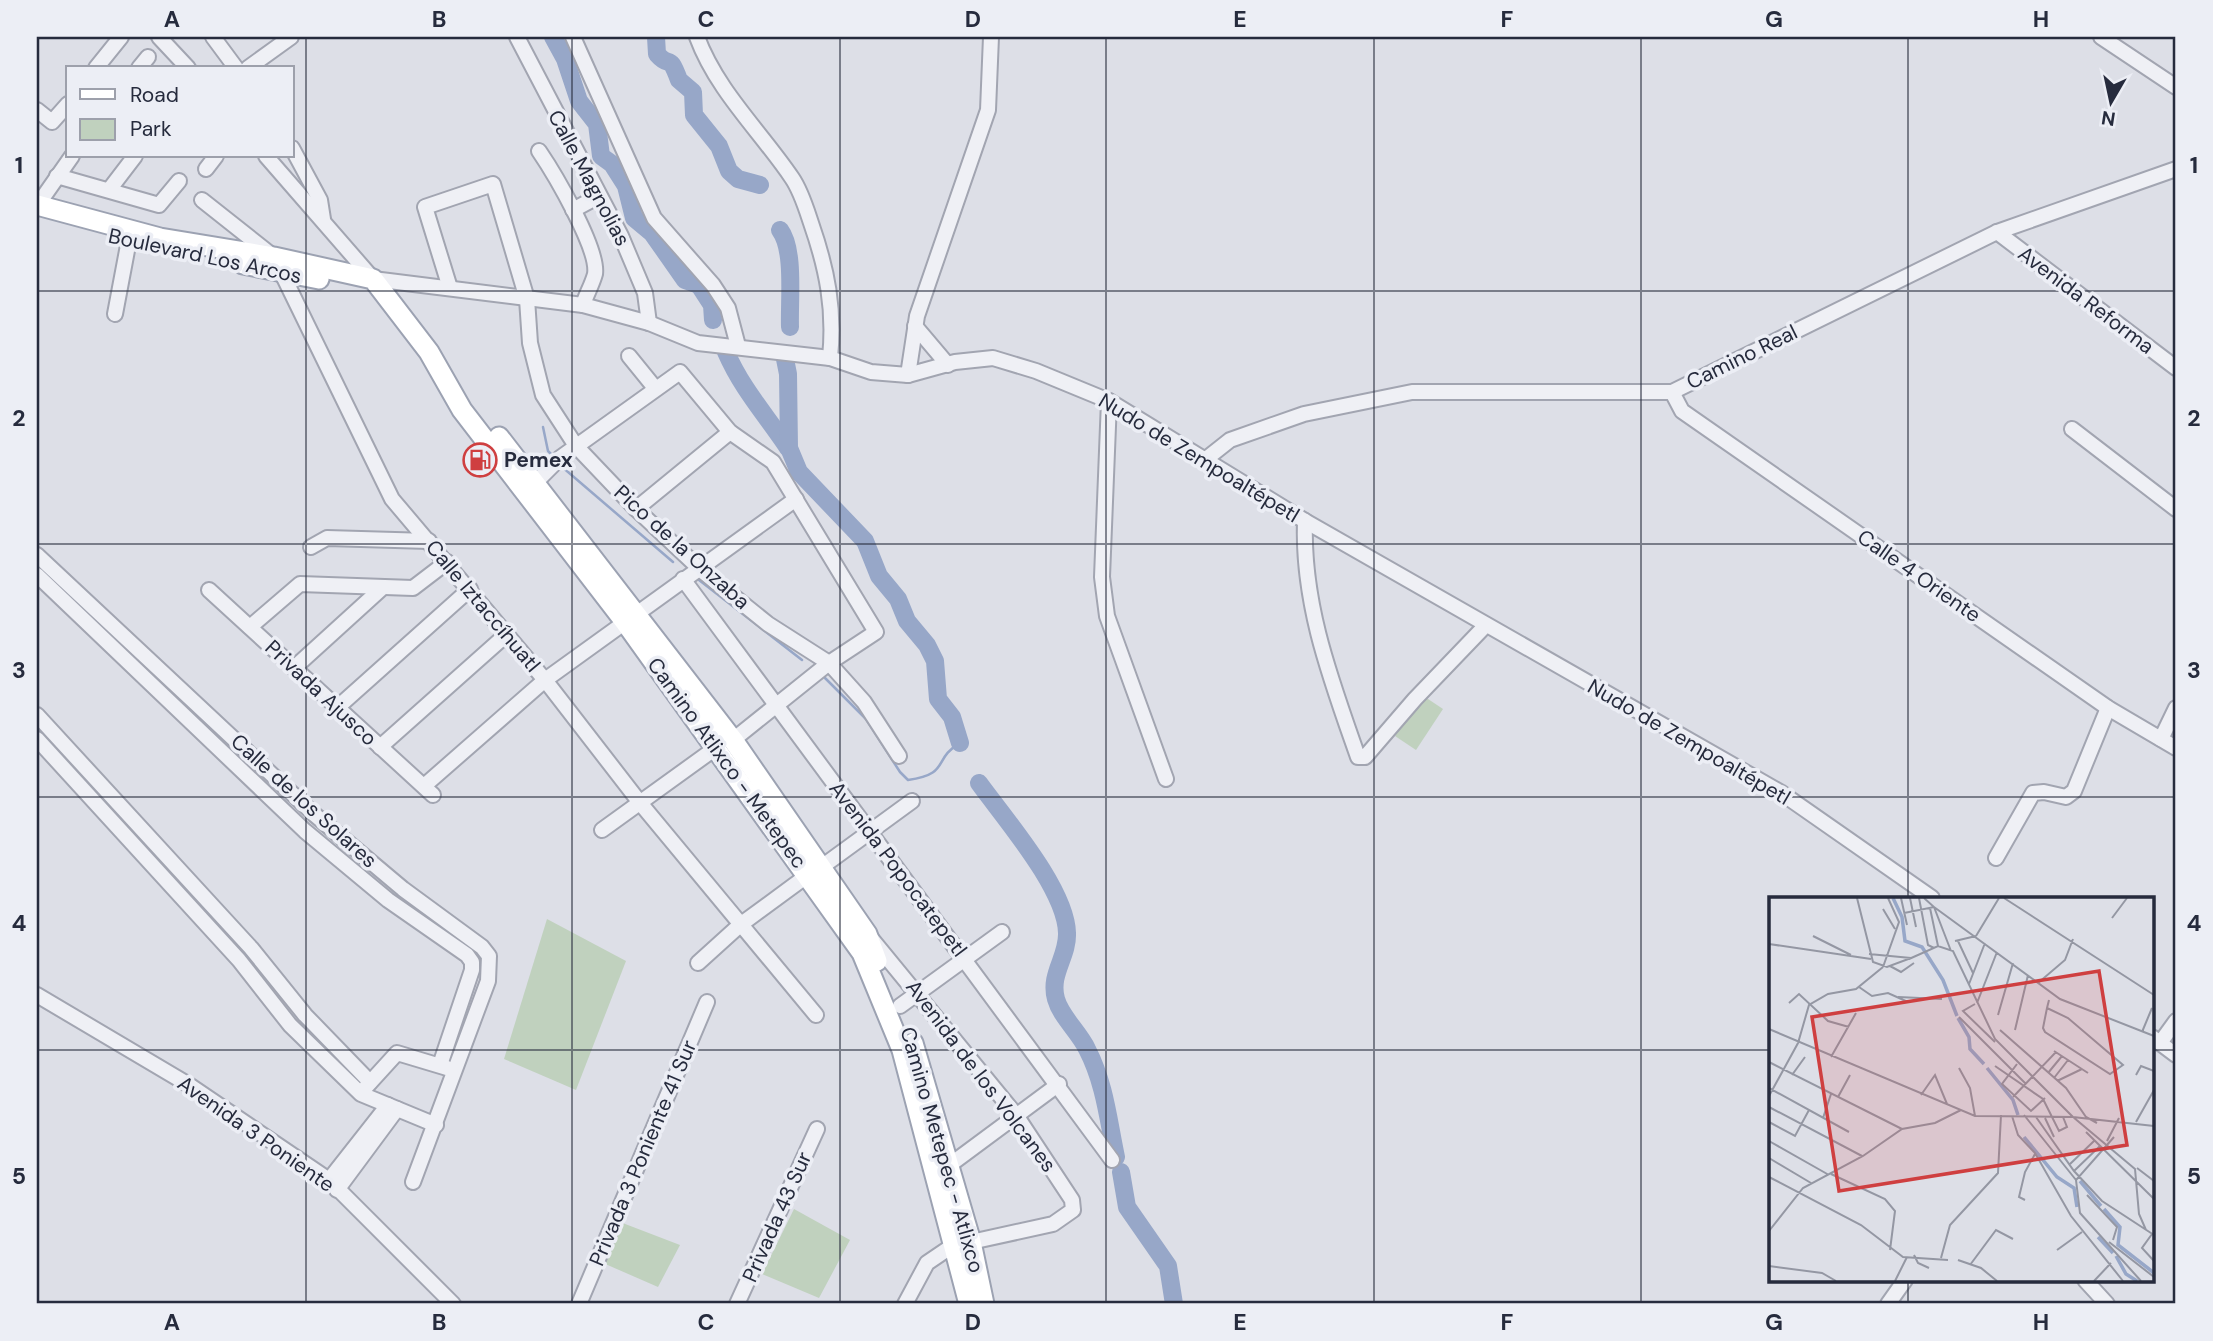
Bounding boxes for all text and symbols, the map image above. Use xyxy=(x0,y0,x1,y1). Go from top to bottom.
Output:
text: A xyxy=(164,4,180,34)
text: B xyxy=(432,4,446,34)
text: C xyxy=(698,4,714,34)
text: D xyxy=(965,4,981,34)
text: E xyxy=(1233,4,1247,34)
text: F xyxy=(1501,4,1514,34)
text: G xyxy=(1765,4,1783,34)
text: H xyxy=(2033,4,2049,34)
legend xyxy=(66,66,294,158)
north arrow xyxy=(2076,66,2146,136)
text: Road xyxy=(130,81,179,109)
street label: Calle Magnolias xyxy=(541,105,637,251)
text: N xyxy=(2100,105,2117,132)
text: Park xyxy=(130,115,172,143)
text: 1 xyxy=(15,150,23,180)
text: 1 xyxy=(2190,150,2198,180)
street label: Boulevard Los Arcos xyxy=(106,222,304,290)
street label: Avenida Reforma xyxy=(2012,240,2160,360)
street label: Camino Real xyxy=(1682,318,1802,396)
street label: Nudo de Zempoaltépetl xyxy=(1093,387,1305,529)
text: 2 xyxy=(12,403,26,433)
text: 2 xyxy=(2187,403,2201,433)
fuel station icon: Pemex xyxy=(461,441,499,479)
place label: Pemex xyxy=(504,446,573,474)
street label: Pico de la Onzaba xyxy=(608,479,756,615)
street label: Calle 4 Oriente xyxy=(1852,523,1986,629)
street label: Calle Iztaccíhuatl xyxy=(419,534,547,678)
street label: Privada Ajusco xyxy=(259,634,383,752)
street label: Camino Atlixco - Metepec xyxy=(641,652,813,874)
text: 3 xyxy=(12,655,26,685)
text: 3 xyxy=(2187,655,2201,685)
street label: Nudo de Zempoaltépetl xyxy=(1583,672,1795,812)
street label: Calle de los Solares xyxy=(225,728,383,874)
street label: Avenida Popocatepetl xyxy=(823,776,973,962)
inset map xyxy=(1769,897,2154,1282)
text: 4 xyxy=(12,908,27,938)
text: 4 xyxy=(2187,908,2202,938)
street label: Avenida de los Volcanes xyxy=(899,974,1063,1178)
street label: Camino Metepec - Atlixco xyxy=(893,1024,991,1276)
street label: Privada 3 Poniente 41 Sur xyxy=(583,1036,703,1270)
street label: Avenida 3 Poniente xyxy=(172,1069,340,1199)
street label: Privada 43 Sur xyxy=(736,1147,818,1287)
text: 5 xyxy=(12,1161,26,1191)
text: 5 xyxy=(2187,1161,2201,1191)
text: A xyxy=(164,1307,180,1337)
text: B xyxy=(432,1307,446,1337)
text: C xyxy=(698,1307,714,1337)
text: D xyxy=(965,1307,981,1337)
text: E xyxy=(1233,1307,1247,1337)
text: F xyxy=(1501,1307,1514,1337)
text: G xyxy=(1765,1307,1783,1337)
text: H xyxy=(2033,1307,2049,1337)

